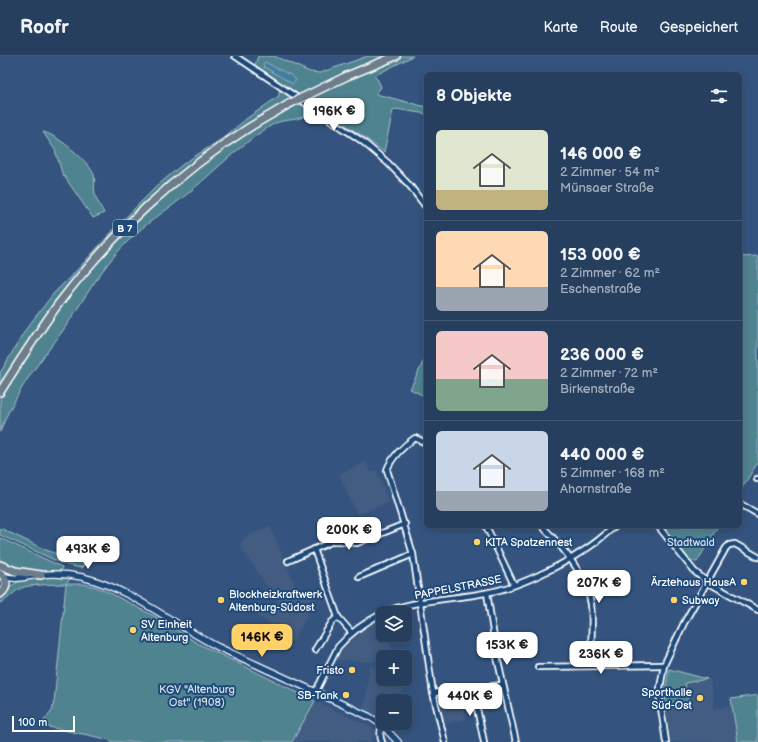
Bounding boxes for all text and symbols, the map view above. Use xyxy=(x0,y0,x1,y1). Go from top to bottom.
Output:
text: Roofr xyxy=(20,16,69,39)
text: Karte xyxy=(544,19,578,36)
text: Route xyxy=(600,19,638,36)
text: Gespeichert xyxy=(660,19,738,36)
icon: filters xyxy=(708,85,730,107)
text: 8 Objekte xyxy=(436,86,512,106)
pin: 196K € xyxy=(301,98,367,132)
text: 196K € xyxy=(312,103,356,119)
text: 146 000 € xyxy=(560,144,641,164)
icon: home xyxy=(468,146,516,194)
text: 2 Zimmer · 54 m² xyxy=(560,164,660,180)
text: Münsaer Straße xyxy=(560,180,654,196)
road number: B 7 xyxy=(113,220,137,236)
text: 153 000 € xyxy=(560,245,641,265)
icon: home xyxy=(468,247,516,295)
text: 2 Zimmer · 62 m² xyxy=(560,265,660,281)
text: Eschenstraße xyxy=(560,281,641,297)
text: 236 000 € xyxy=(560,345,644,365)
icon: home xyxy=(468,347,516,395)
text: 2 Zimmer · 72 m² xyxy=(560,365,658,381)
text: Birkenstraße xyxy=(560,381,635,397)
text: 440 000 € xyxy=(560,445,644,465)
icon: home xyxy=(468,447,516,495)
text: 5 Zimmer · 168 m² xyxy=(560,465,665,481)
text: Ahornstraße xyxy=(560,481,632,497)
pin: 200K € xyxy=(316,517,382,551)
text: 200K € xyxy=(326,522,372,538)
pin: 493K € xyxy=(55,536,121,570)
place label: KITA Spatzennest xyxy=(485,536,573,549)
park label: Stadtwald xyxy=(667,536,715,549)
marker: KITA Spatzennest xyxy=(472,537,482,547)
text: 493K € xyxy=(65,541,111,557)
pin: 207K € xyxy=(566,570,632,604)
street label: PAPPELSTRASSE xyxy=(413,573,503,602)
text: 207K € xyxy=(577,575,621,591)
place label: Ärztehaus HausA xyxy=(651,575,736,589)
marker: Ärztehaus HausA xyxy=(739,577,749,587)
place label: Blockheizkraftwerk Altenburg-Südost xyxy=(229,588,323,614)
place label: Subway xyxy=(682,594,719,607)
marker: Blockheizkraftwerk Altenburg-Südost xyxy=(216,595,226,605)
marker: Subway xyxy=(669,595,679,605)
map controls xyxy=(376,606,412,730)
button: layers xyxy=(376,606,412,642)
place label: SV Einheit Altenburg xyxy=(141,618,193,644)
pin: 146K € xyxy=(229,624,295,658)
marker: SV Einheit Altenburg xyxy=(128,625,138,635)
text: 146K € xyxy=(240,629,284,645)
pin: 153K € xyxy=(474,632,540,666)
text: 153K € xyxy=(486,637,528,653)
pin: 236K € xyxy=(568,641,634,675)
text: 236K € xyxy=(578,646,624,662)
button: + xyxy=(376,650,412,686)
place label: Fristo xyxy=(316,664,344,677)
marker: Fristo xyxy=(347,665,357,675)
park label: KGV "Altenburg Ost" (1908) xyxy=(159,683,235,709)
pin: 440K € xyxy=(437,683,503,717)
place label: Sporthalle Süd-Ost xyxy=(642,686,693,712)
text: 440K € xyxy=(447,688,493,704)
place label: SB-Tank xyxy=(297,689,339,702)
marker: SB-Tank xyxy=(341,690,351,700)
marker: Sporthalle Süd-Ost xyxy=(695,693,705,703)
button: − xyxy=(376,694,412,730)
scale bar xyxy=(12,714,75,733)
text: 100 m xyxy=(18,716,47,729)

